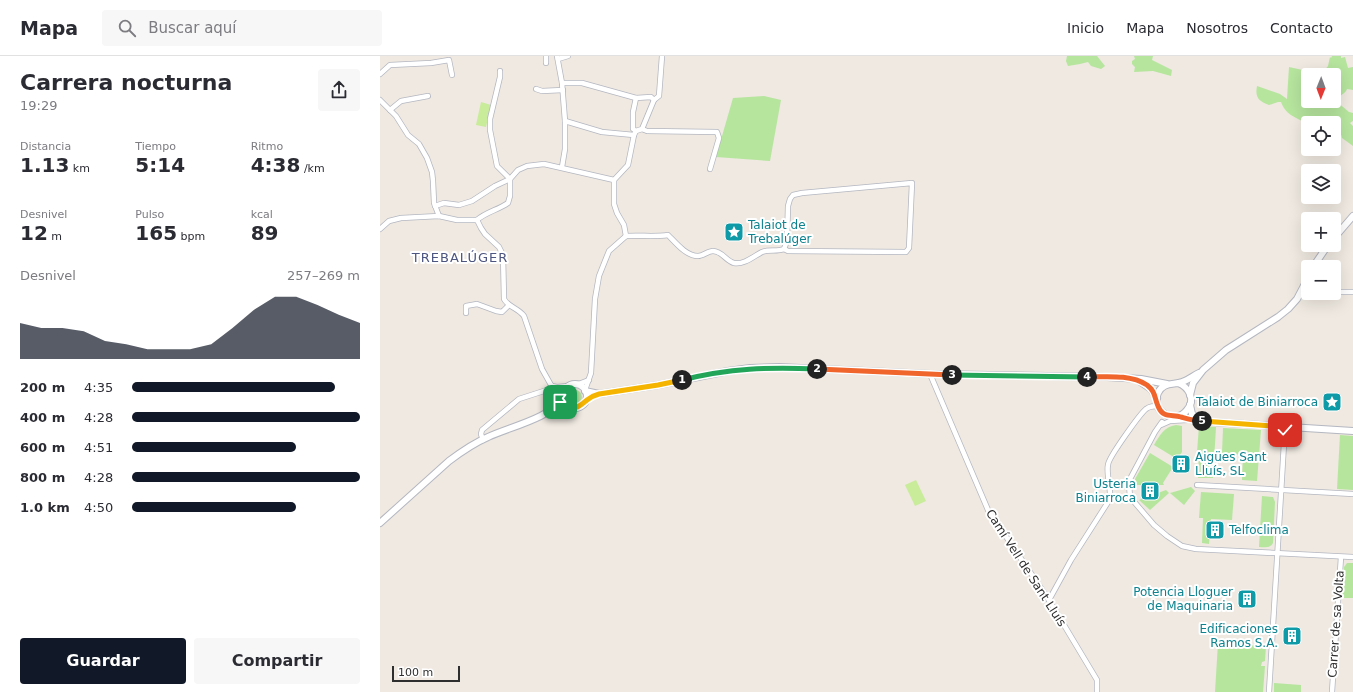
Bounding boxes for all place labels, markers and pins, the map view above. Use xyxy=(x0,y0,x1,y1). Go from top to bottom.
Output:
place label: Talaiot de Trebalúger xyxy=(747,218,812,246)
place icon: Talaiot de Trebalúger xyxy=(723,221,745,243)
pin: 2 xyxy=(807,359,827,379)
pin: 3 xyxy=(942,365,962,385)
pin: 4 xyxy=(1077,367,1097,387)
pin: 1 xyxy=(672,370,692,390)
pin xyxy=(543,385,577,419)
place icon: Talaiot de Biniarroca xyxy=(1321,391,1343,413)
place label: Talaiot de Biniarroca xyxy=(1195,395,1318,409)
pin: 5 xyxy=(1192,411,1212,431)
pin xyxy=(1268,413,1302,447)
place label: Aigües Sant Lluís, SL xyxy=(1195,450,1267,478)
building icon: Aigües Sant Lluís, SL xyxy=(1170,453,1192,475)
place label: Usteria Biniarroca xyxy=(1075,477,1136,505)
building icon: Usteria Biniarroca xyxy=(1139,480,1161,502)
building icon: Telfoclima xyxy=(1204,519,1226,541)
place label: Telfoclima xyxy=(1228,523,1289,537)
place label: Potencia Lloguer de Maquinaria xyxy=(1133,585,1233,613)
building icon: Potencia Lloguer de Maquinaria xyxy=(1236,588,1258,610)
place label: Edificaciones Ramos S.A. xyxy=(1199,622,1278,650)
building icon: Edificaciones Ramos S.A. xyxy=(1281,625,1303,647)

